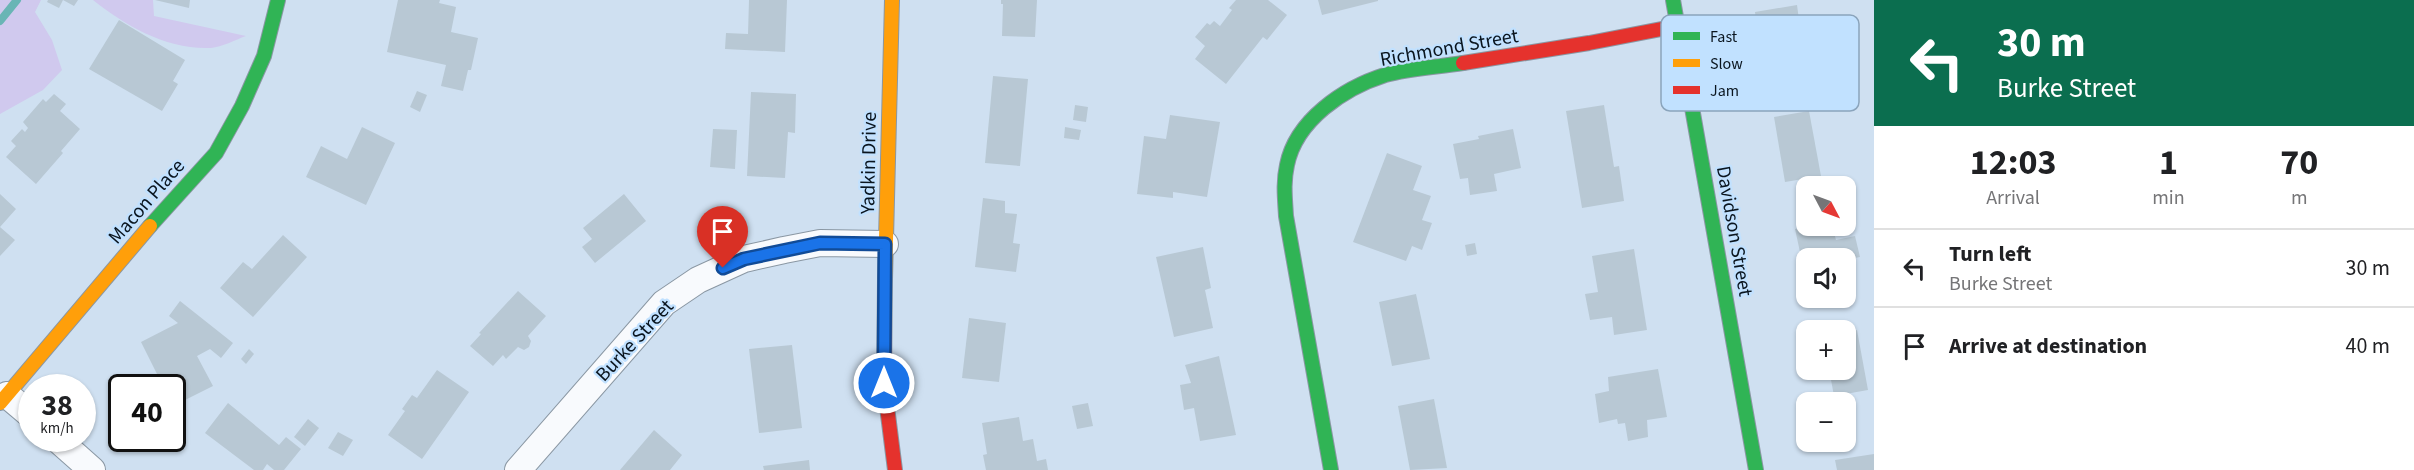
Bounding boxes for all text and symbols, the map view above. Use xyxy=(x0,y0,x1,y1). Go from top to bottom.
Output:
text: 30 m xyxy=(1997,13,2086,73)
legend xyxy=(1661,15,1859,111)
street label: Richmond Street xyxy=(1378,22,1521,74)
icon: left xyxy=(1898,24,1976,102)
text: Fast xyxy=(1710,26,1738,48)
text: Slow xyxy=(1710,53,1743,75)
text: Burke Street xyxy=(1997,69,2136,108)
text: Jam xyxy=(1710,80,1739,102)
street label: Yadkin Drive xyxy=(854,111,884,215)
text: 12:03 xyxy=(1970,137,2057,188)
text: 1 xyxy=(2159,137,2178,188)
text: 70 xyxy=(2280,137,2318,188)
street label: Macon Place xyxy=(102,153,192,250)
street label: Davidson Street xyxy=(1709,164,1759,299)
north arrow xyxy=(1796,176,1856,236)
map controls xyxy=(1796,176,1856,452)
text: Arrival xyxy=(1986,184,2040,212)
text: min xyxy=(2152,184,2185,212)
text: m xyxy=(2291,184,2308,212)
pin xyxy=(697,206,748,268)
icon: arrive xyxy=(706,215,739,248)
text: Turn left xyxy=(1949,238,2031,270)
button: sound xyxy=(1796,248,1856,308)
icon: left xyxy=(1898,252,1931,285)
text: 30 m xyxy=(2345,252,2390,284)
text: Burke Street xyxy=(1949,270,2052,298)
street label: Burke Street xyxy=(589,293,680,388)
button: + xyxy=(1796,320,1856,380)
icon: arrive xyxy=(1898,330,1931,363)
text: Arrive at destination xyxy=(1949,330,2147,362)
text: 40 m xyxy=(2345,330,2390,362)
position arrow xyxy=(852,351,916,415)
speed limit sign: 40 xyxy=(108,374,186,452)
text: 38 xyxy=(41,384,73,427)
button: − xyxy=(1796,392,1856,452)
text: km/h xyxy=(40,418,74,439)

